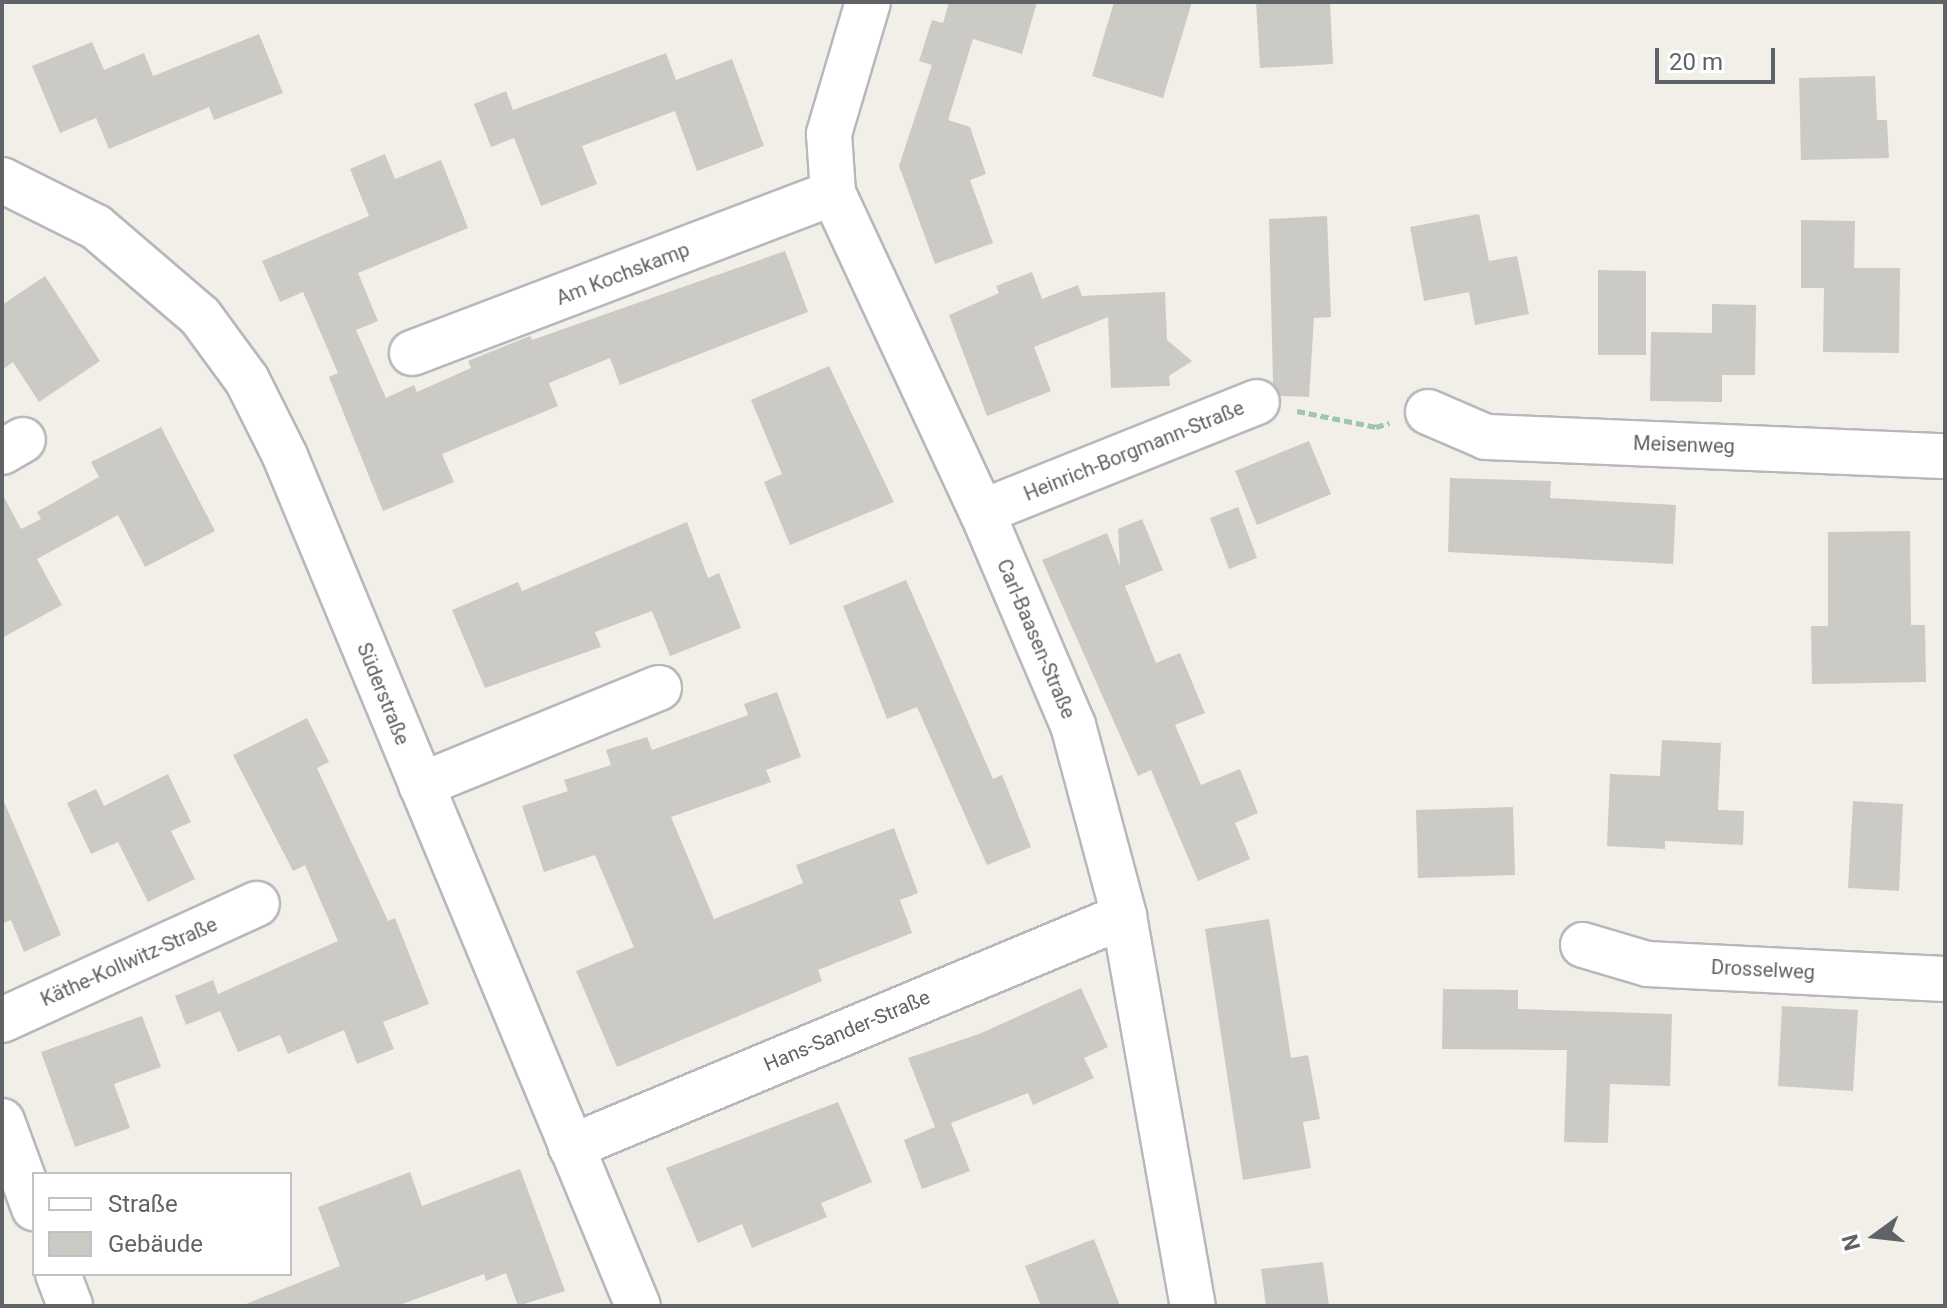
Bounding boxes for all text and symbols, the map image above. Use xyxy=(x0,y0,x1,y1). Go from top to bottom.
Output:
scale bar xyxy=(1659,32,1779,82)
text: 20 m xyxy=(1669,48,1723,76)
street label: Am Kochskamp xyxy=(553,238,693,310)
street label: Heinrich-Borgmann-Straße xyxy=(1020,396,1248,506)
street label: Meisenweg xyxy=(1633,431,1735,459)
street label: Carl-Baasen-Straße xyxy=(992,556,1080,722)
street label: Süderstraße xyxy=(352,639,414,749)
street label: Käthe-Kollwitz-Straße xyxy=(37,912,221,1012)
street label: Drosselweg xyxy=(1710,955,1816,985)
street label: Hans-Sander-Straße xyxy=(760,985,934,1077)
legend xyxy=(32,1172,292,1276)
text: Straße xyxy=(108,1190,178,1218)
north arrow xyxy=(1835,1196,1915,1276)
text: Gebäude xyxy=(108,1230,203,1258)
text: N xyxy=(1837,1232,1865,1253)

